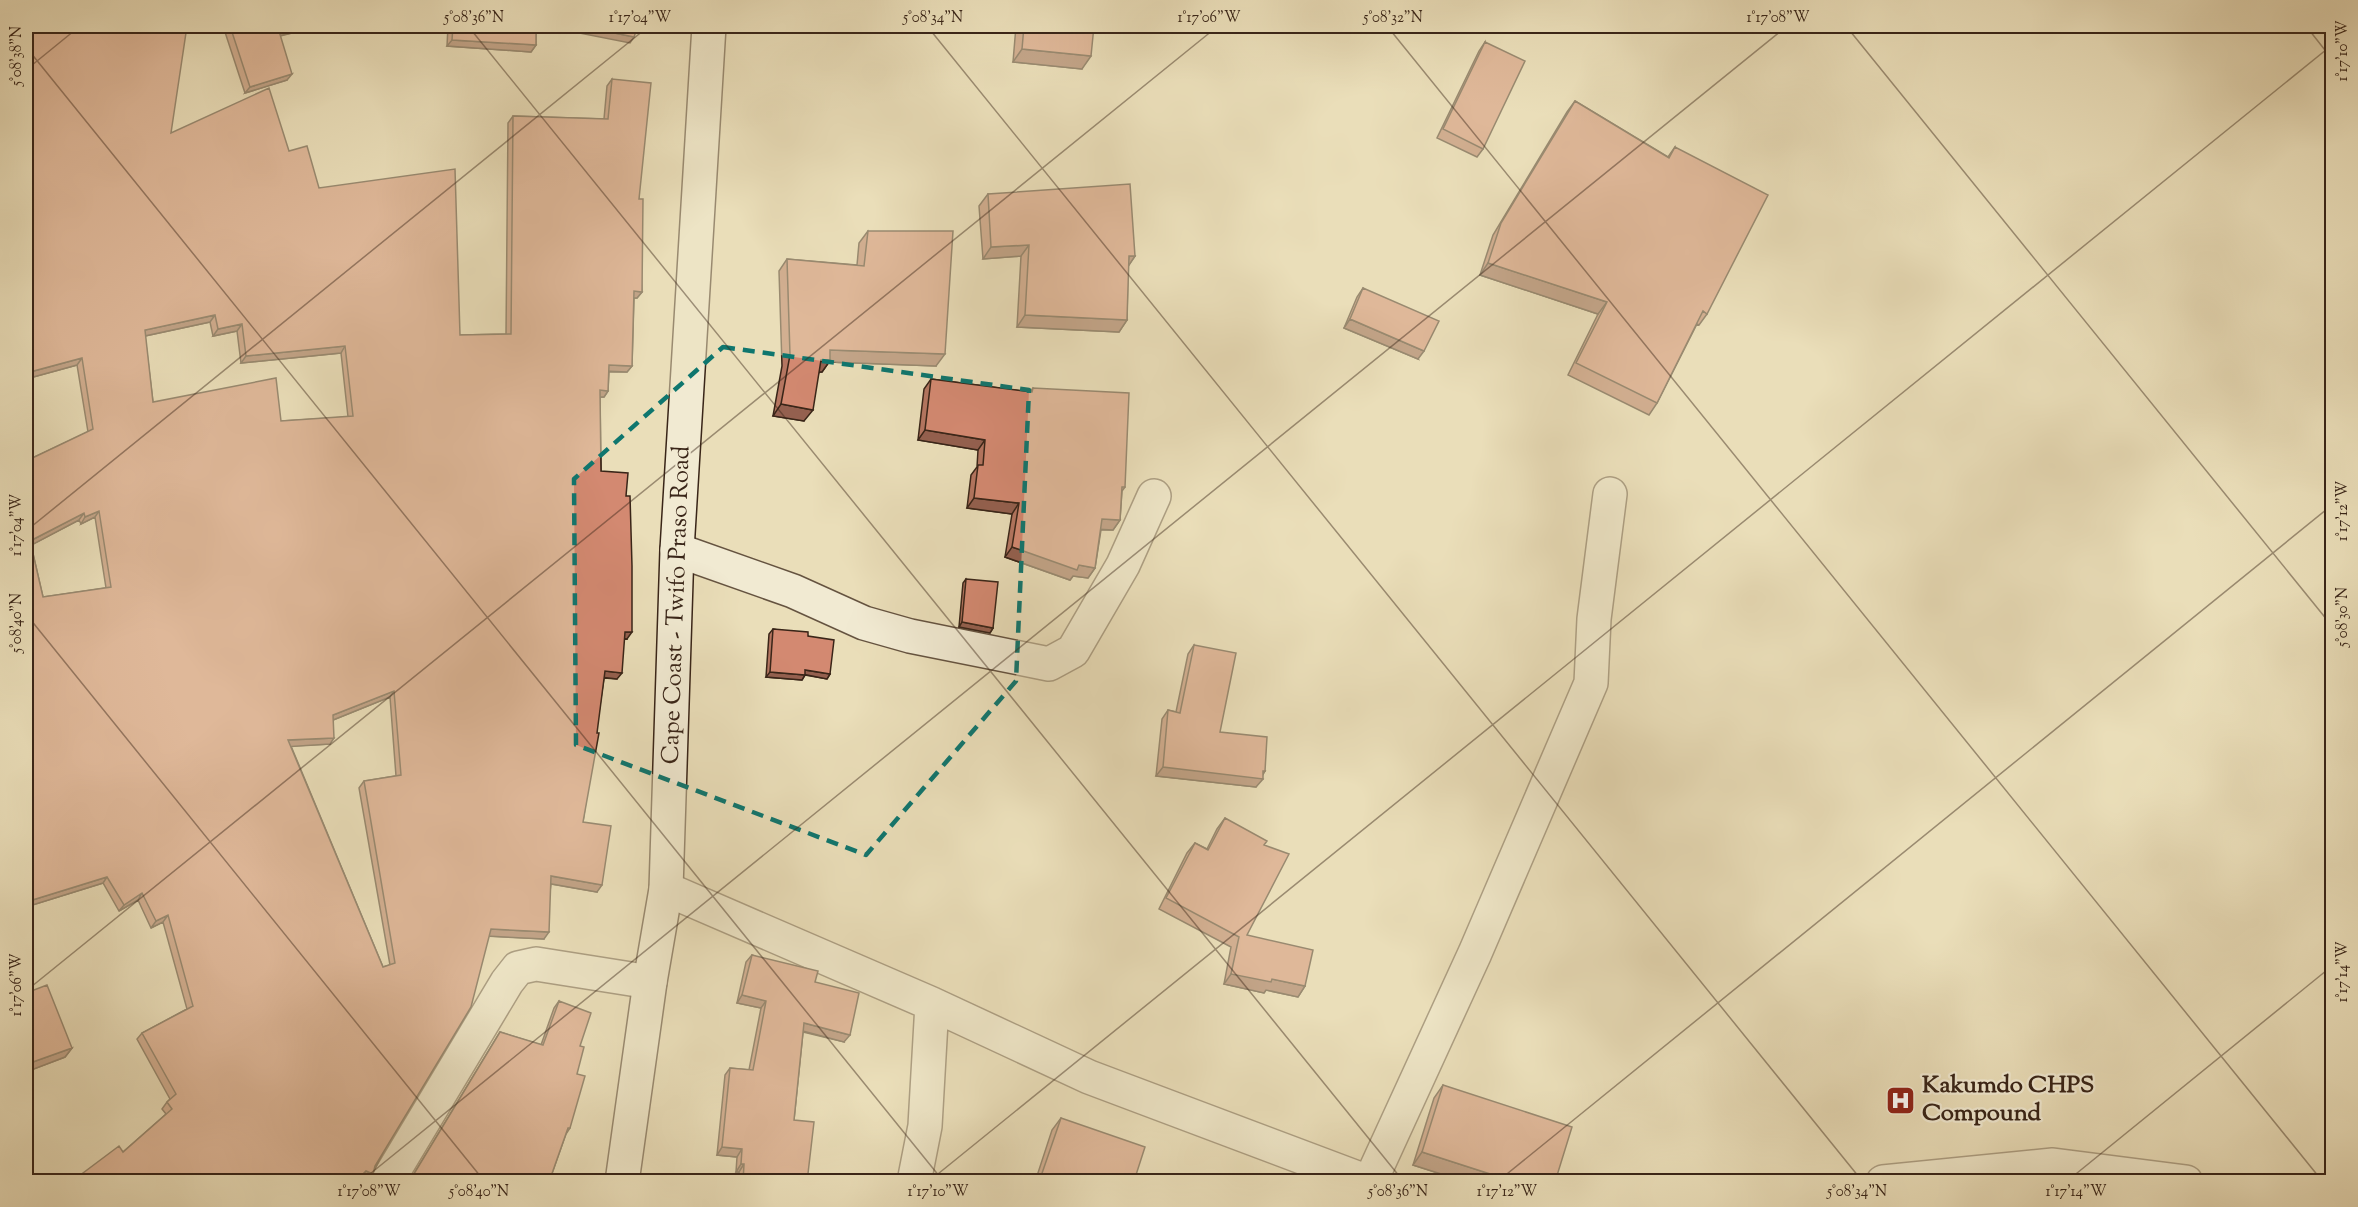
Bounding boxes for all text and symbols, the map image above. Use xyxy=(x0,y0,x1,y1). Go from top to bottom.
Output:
text: 5°08'36"N xyxy=(443,8,504,29)
text: 1°17'04"W xyxy=(609,8,672,29)
text: 5°08'34"N xyxy=(902,8,963,29)
text: 1°17'06"W xyxy=(1177,8,1241,29)
text: 5°08'32"N xyxy=(1362,8,1423,29)
text: 1°17'08"W xyxy=(1746,8,1810,29)
text: 1°17'10"W xyxy=(2333,20,2354,82)
text: 5°08'38"N xyxy=(7,26,28,87)
street label: Cape Coast - Twifo Praso Road xyxy=(654,445,700,765)
text: 1°17'12"W xyxy=(2333,480,2354,541)
text: 1°17'04"W xyxy=(7,493,28,556)
text: 5°08'30"N xyxy=(2333,587,2354,648)
text: 5°08'40"N xyxy=(7,593,28,654)
text: 1°17'14"W xyxy=(2333,941,2354,1003)
text: 1°17'06"W xyxy=(7,953,28,1017)
place label: Kakumdo CHPS Compound xyxy=(1922,1069,2094,1131)
hospital icon: Kakumdo CHPS Compound xyxy=(1885,1084,1917,1116)
text: 1°17'08"W xyxy=(337,1182,401,1203)
text: 5°08'40"N xyxy=(448,1182,509,1203)
text: 1°17'10"W xyxy=(907,1182,969,1203)
text: 5°08'36"N xyxy=(1367,1182,1428,1203)
text: 1°17'12"W xyxy=(1477,1182,1538,1203)
text: 5°08'34"N xyxy=(1826,1182,1887,1203)
text: 1°17'14"W xyxy=(2045,1182,2107,1203)

